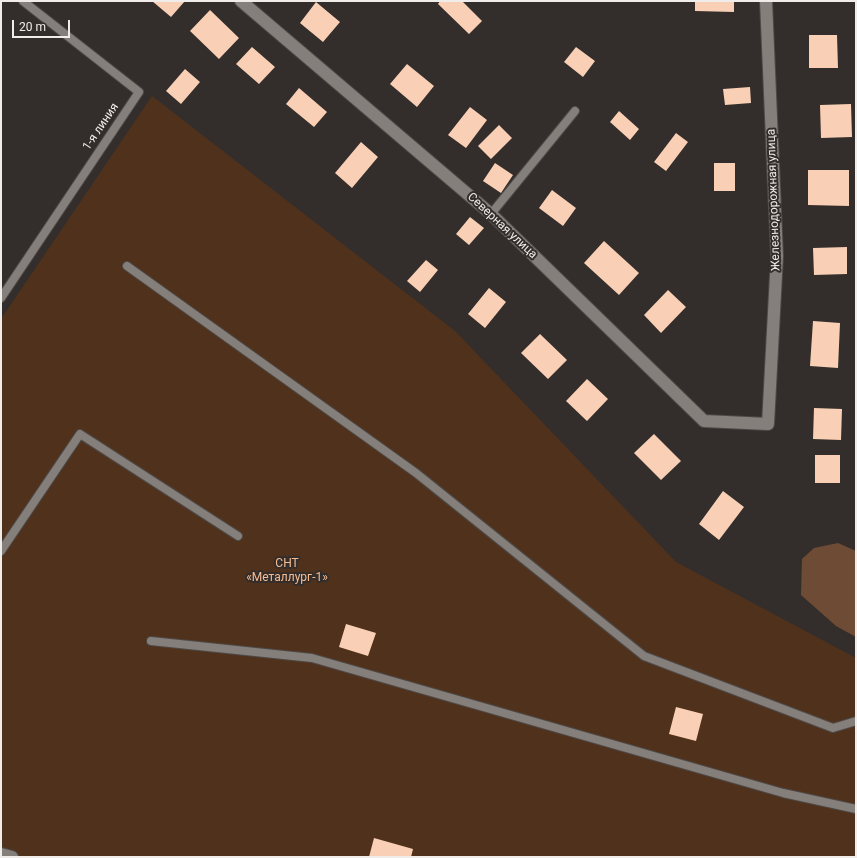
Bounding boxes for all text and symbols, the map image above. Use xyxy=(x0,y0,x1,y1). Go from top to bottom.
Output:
scale bar xyxy=(14,12,72,38)
text: 20 m xyxy=(19,20,46,34)
street label: 1-я линия xyxy=(80,101,122,153)
street label: Железнодорожная улица xyxy=(764,129,784,271)
street label: Северная улица xyxy=(464,190,540,262)
park label: СНТ «Металлург-1» xyxy=(246,557,328,585)

